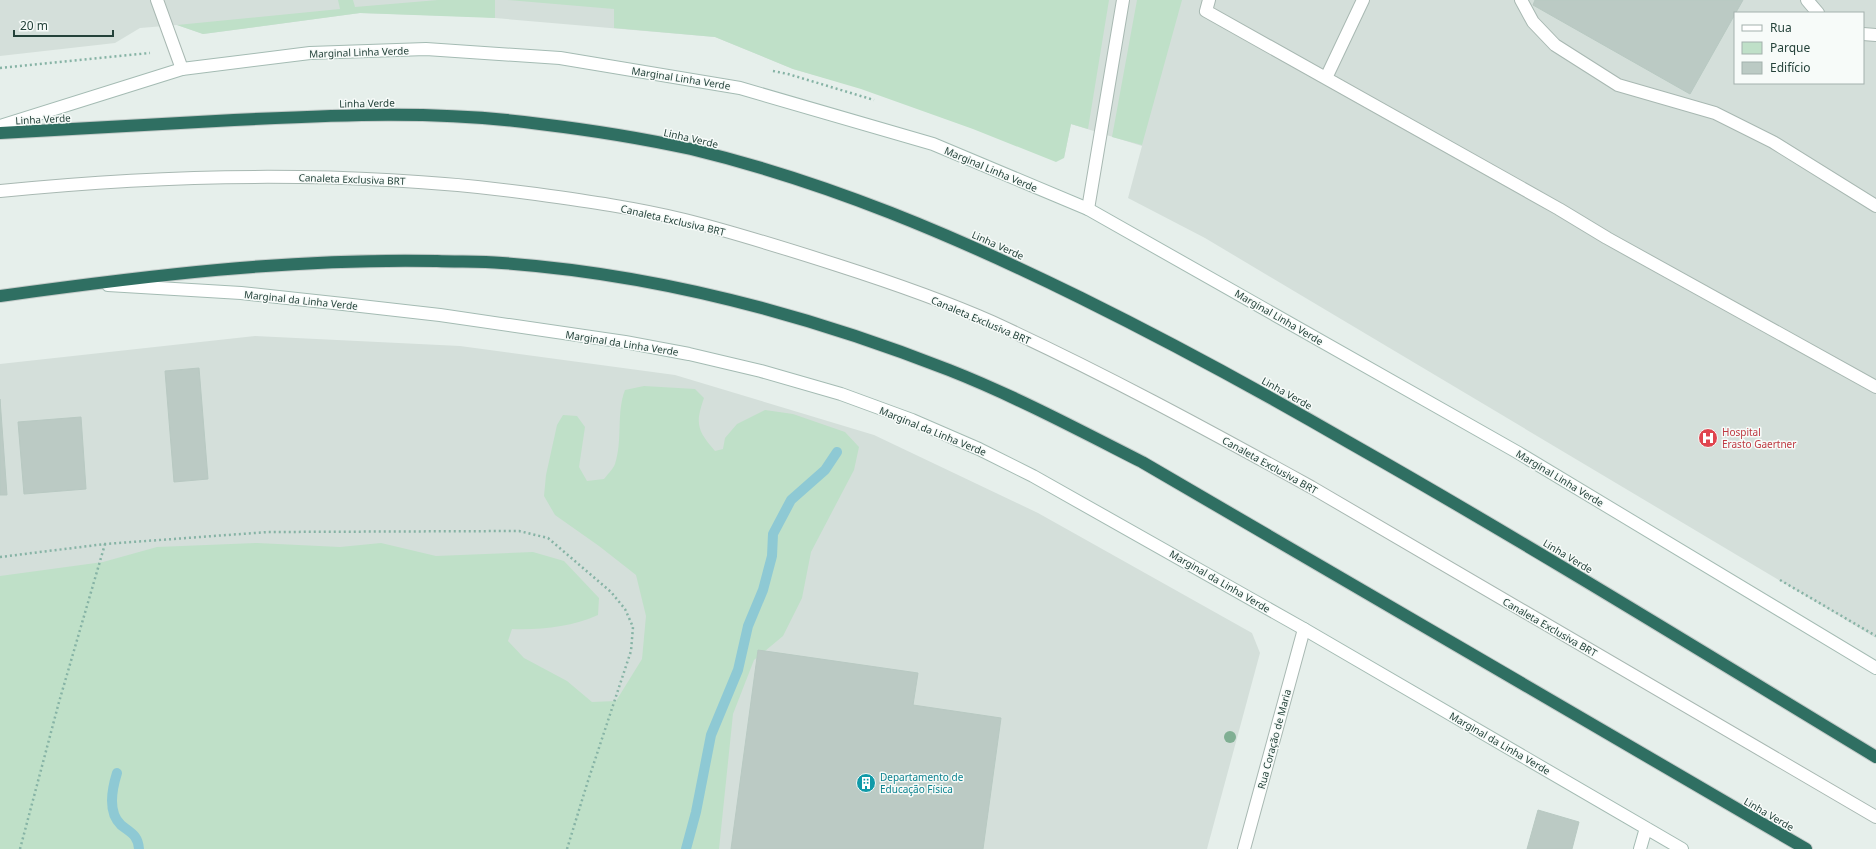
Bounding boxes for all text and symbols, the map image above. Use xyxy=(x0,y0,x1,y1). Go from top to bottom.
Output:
scale bar xyxy=(14,12,113,38)
legend xyxy=(1734,12,1864,84)
text: 20 m xyxy=(20,17,48,34)
text: Rua xyxy=(1770,19,1792,36)
text: Parque xyxy=(1770,39,1811,56)
street label: Marginal Linha Verde xyxy=(309,43,410,61)
text: Edifício xyxy=(1770,59,1811,76)
street label: Marginal Linha Verde xyxy=(631,63,732,93)
street label: Linha Verde xyxy=(339,96,395,110)
street label: Linha Verde xyxy=(15,111,71,127)
street label: Linha Verde xyxy=(662,125,720,151)
street label: Marginal Linha Verde xyxy=(942,143,1040,195)
street label: Canaleta Exclusiva BRT xyxy=(298,170,406,188)
street label: Canaleta Exclusiva BRT xyxy=(619,201,727,239)
street label: Linha Verde xyxy=(970,227,1027,263)
street label: Marginal Linha Verde xyxy=(1232,286,1326,348)
street label: Marginal da Linha Verde xyxy=(243,287,359,313)
street label: Canaleta Exclusiva BRT xyxy=(929,293,1033,347)
street label: Marginal da Linha Verde xyxy=(564,327,680,359)
street label: Linha Verde xyxy=(1259,373,1315,413)
street label: Marginal da Linha Verde xyxy=(877,403,989,459)
place label: Hospital Erasto Gaertner xyxy=(1722,425,1796,451)
hospital icon: Hospital Erasto Gaertner xyxy=(1697,427,1719,449)
street label: Canaleta Exclusiva BRT xyxy=(1220,433,1321,497)
street label: Marginal Linha Verde xyxy=(1514,446,1607,510)
street label: Linha Verde xyxy=(1541,536,1596,576)
street label: Marginal da Linha Verde xyxy=(1167,546,1273,616)
street label: Canaleta Exclusiva BRT xyxy=(1500,594,1600,660)
street label: Rua Coração de Maria xyxy=(1254,687,1294,791)
street label: Marginal da Linha Verde xyxy=(1447,708,1553,778)
place label: Departamento de Educação Física xyxy=(880,770,964,796)
building icon: Departamento de Educação Física xyxy=(855,772,877,794)
street label: Linha Verde xyxy=(1741,794,1797,834)

